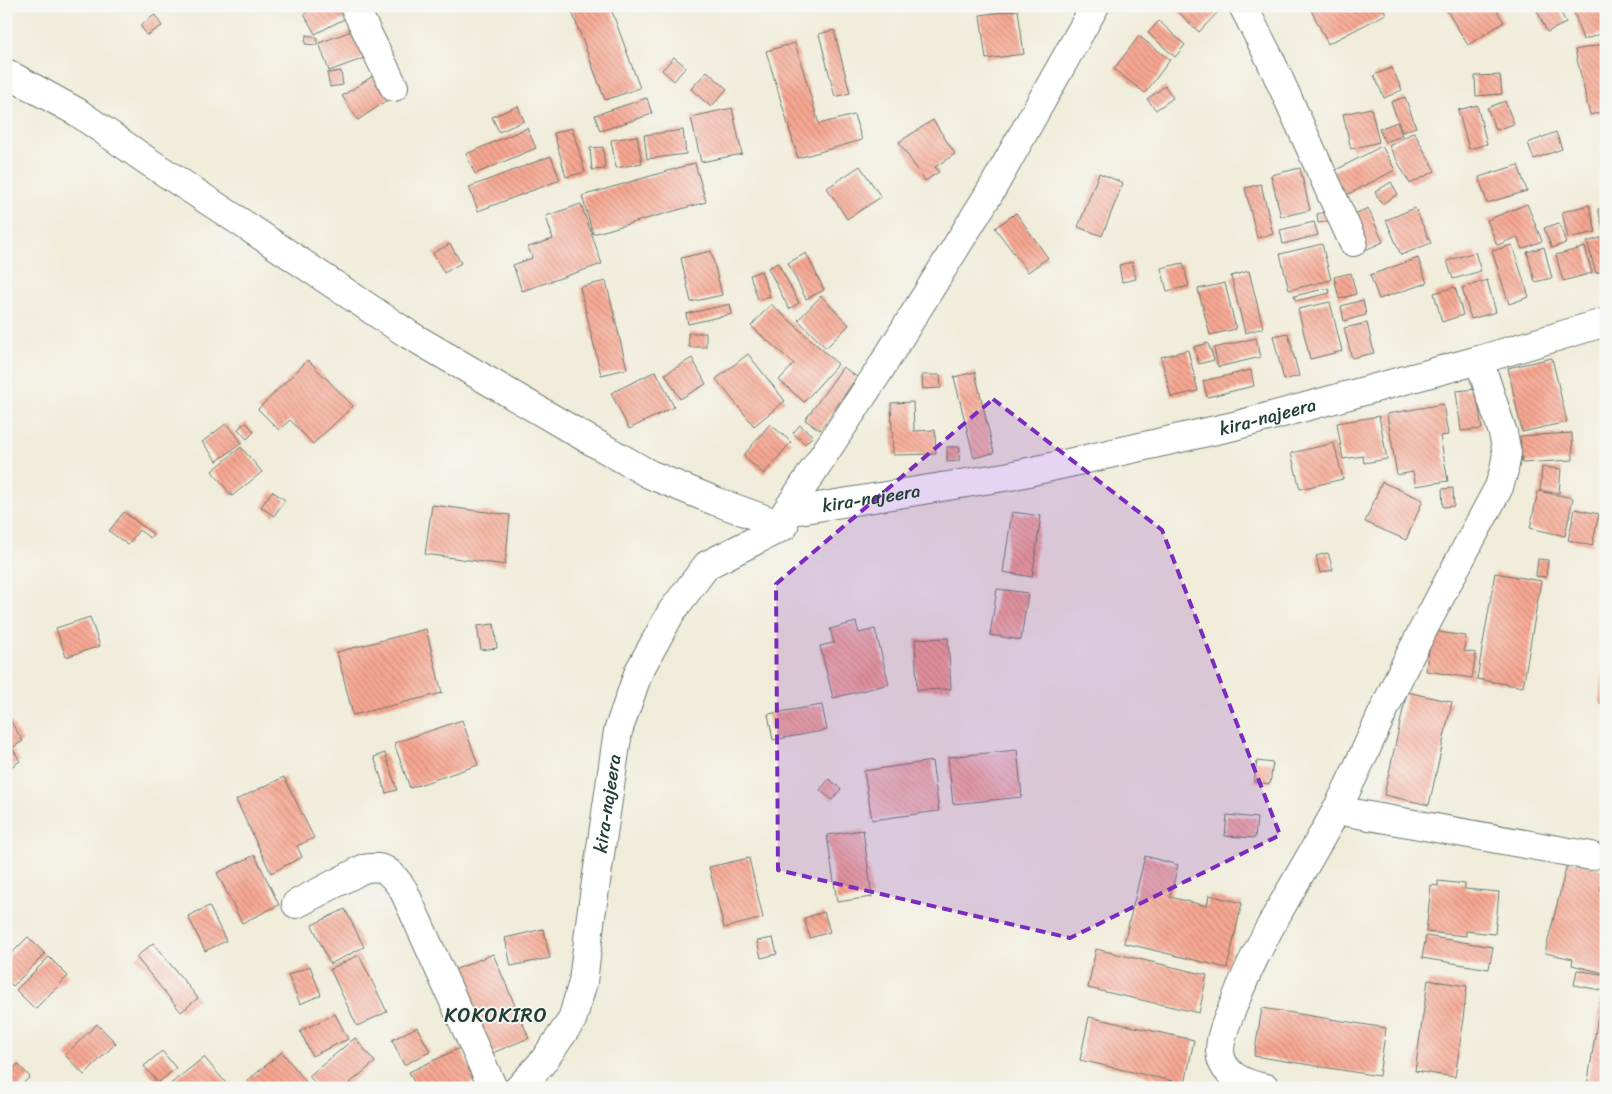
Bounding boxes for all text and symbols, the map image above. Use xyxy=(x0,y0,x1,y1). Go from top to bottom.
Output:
street label: kira-najeera xyxy=(1216,389,1320,445)
street label: kira-najeera xyxy=(820,475,923,522)
street label: kira-najeera xyxy=(584,752,630,855)
district label: KOKOKIRO xyxy=(444,998,548,1033)

